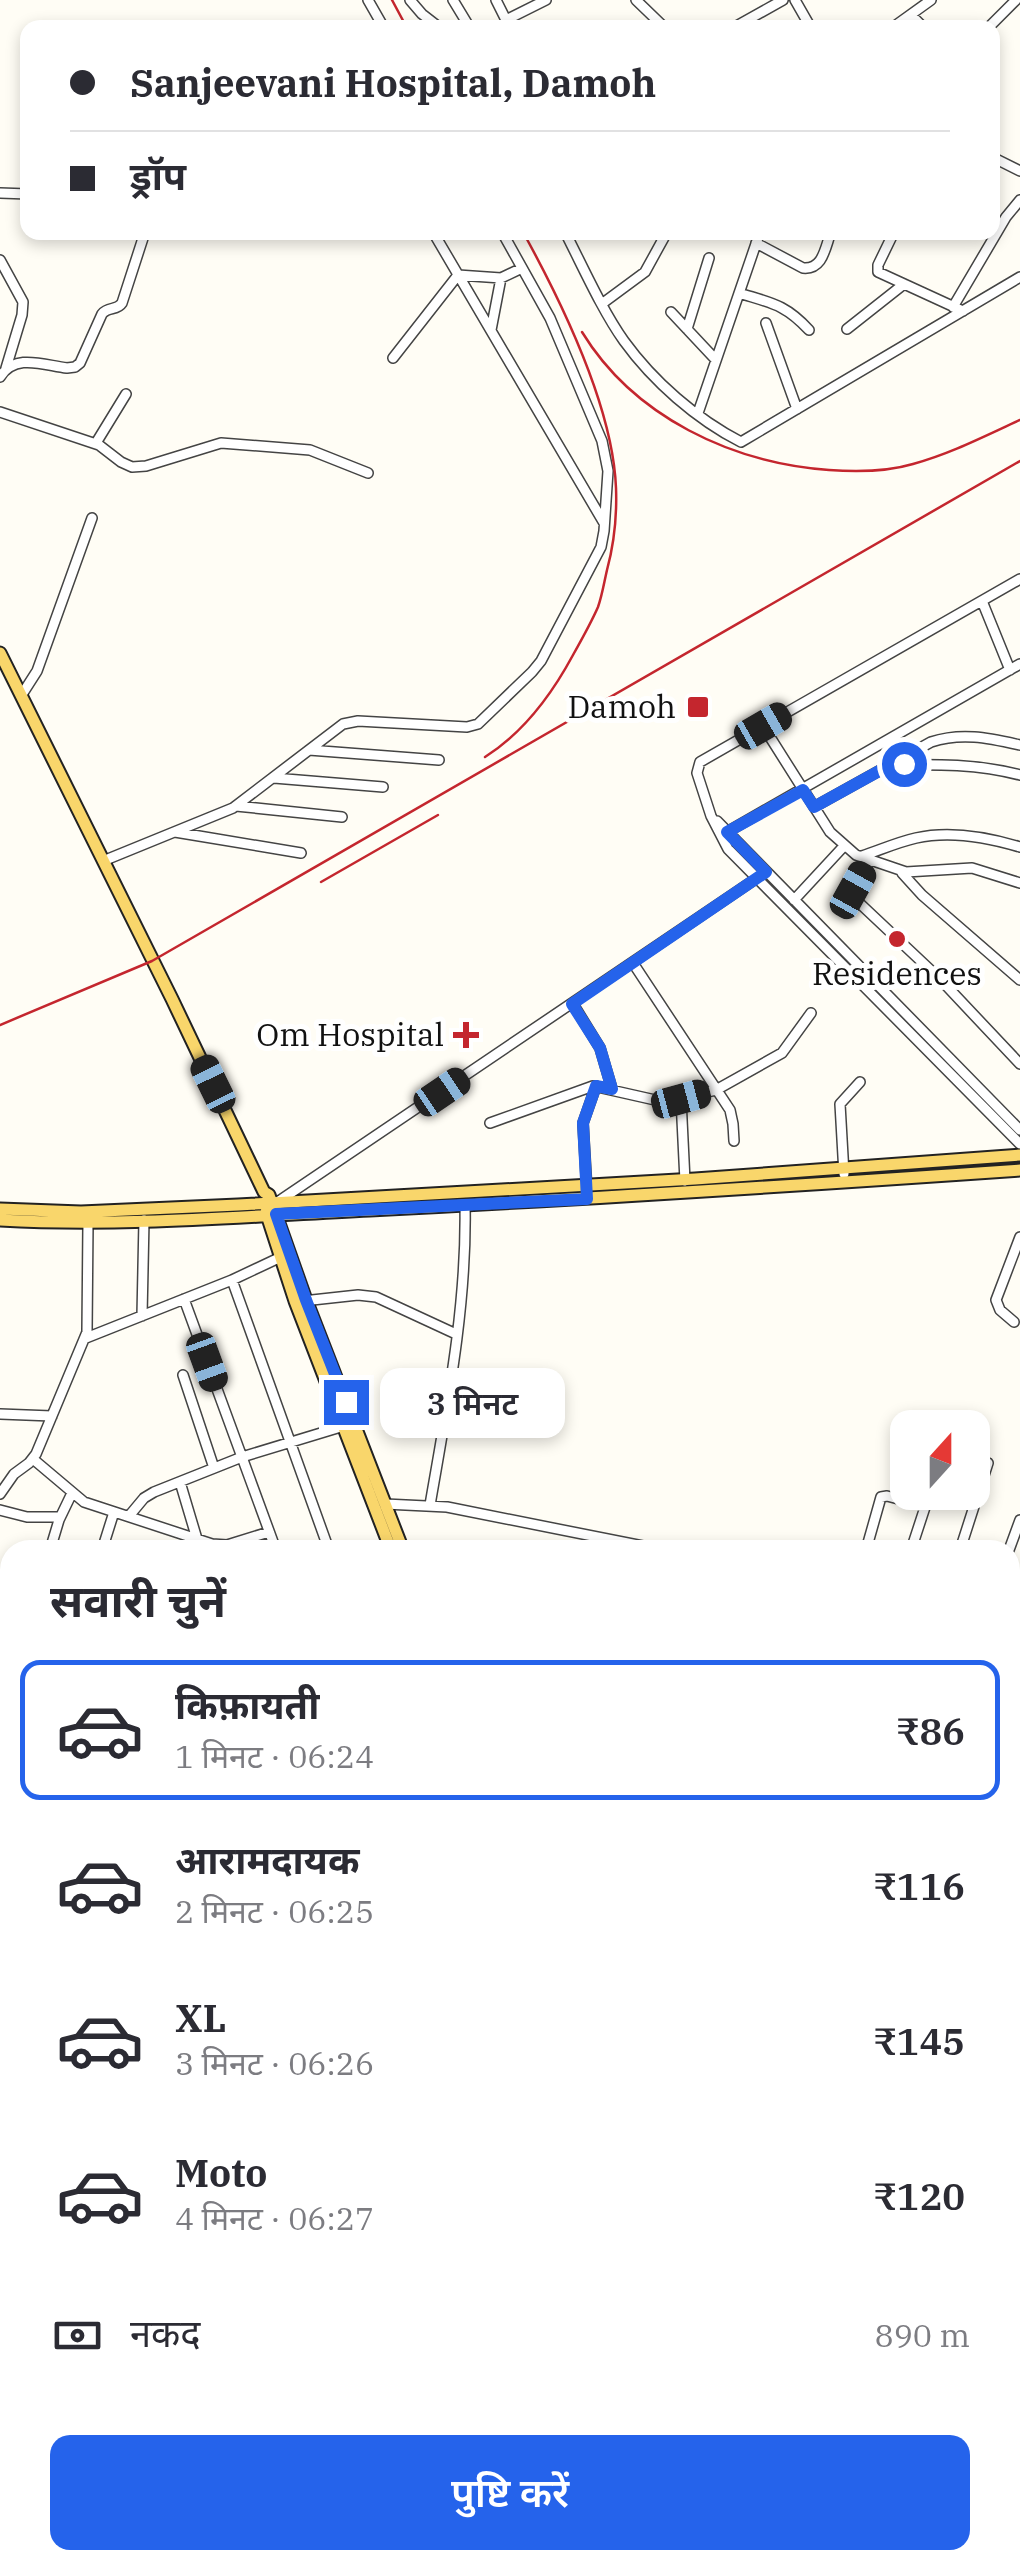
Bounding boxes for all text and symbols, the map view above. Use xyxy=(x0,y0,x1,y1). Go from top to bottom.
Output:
text: Sanjeevani Hospital, Damoh xyxy=(130,58,656,107)
text: ड्रॉप xyxy=(130,151,186,200)
place label: Damoh xyxy=(567,685,676,727)
marker: Damoh xyxy=(685,694,711,720)
car xyxy=(730,698,796,754)
route start xyxy=(882,742,927,787)
car xyxy=(825,856,881,924)
marker: Residences xyxy=(886,928,908,950)
place label: Residences xyxy=(812,952,982,994)
place label: Om Hospital xyxy=(256,1013,444,1055)
marker: Om Hospital xyxy=(453,1022,479,1048)
car xyxy=(186,1050,240,1118)
car xyxy=(409,1063,475,1121)
car xyxy=(648,1077,714,1121)
car xyxy=(183,1329,231,1395)
callout: 3 मिनट xyxy=(381,1367,566,1437)
route end xyxy=(324,1380,369,1425)
text: 3 मिनट xyxy=(427,1382,518,1424)
north arrow xyxy=(890,1410,990,1510)
map controls xyxy=(890,1410,990,1510)
text: सवारी चुनें xyxy=(50,1571,226,1629)
text: किफ़ायती xyxy=(175,1680,319,1729)
icon: car xyxy=(55,1685,145,1775)
text: ₹86 xyxy=(895,1706,965,1755)
text: 1 मिनट · 06:24 xyxy=(175,1735,374,1777)
text: आरामदायक xyxy=(175,1835,359,1884)
icon: car xyxy=(55,1840,145,1930)
text: ₹116 xyxy=(873,1861,965,1910)
text: 2 मिनट · 06:25 xyxy=(175,1890,374,1932)
text: XL xyxy=(175,1993,226,2042)
icon: car xyxy=(55,1995,145,2085)
text: ₹145 xyxy=(873,2016,965,2065)
text: 3 मिनट · 06:26 xyxy=(175,2042,374,2084)
text: Moto xyxy=(175,2148,267,2197)
icon: car xyxy=(55,2150,145,2240)
text: ₹120 xyxy=(873,2171,965,2220)
text: 4 मिनट · 06:27 xyxy=(175,2197,374,2239)
icon: cash xyxy=(50,2308,105,2363)
text: नकद xyxy=(130,2308,200,2357)
text: 890 m xyxy=(874,2314,970,2356)
button: पुष्टि करें xyxy=(50,2435,970,2550)

